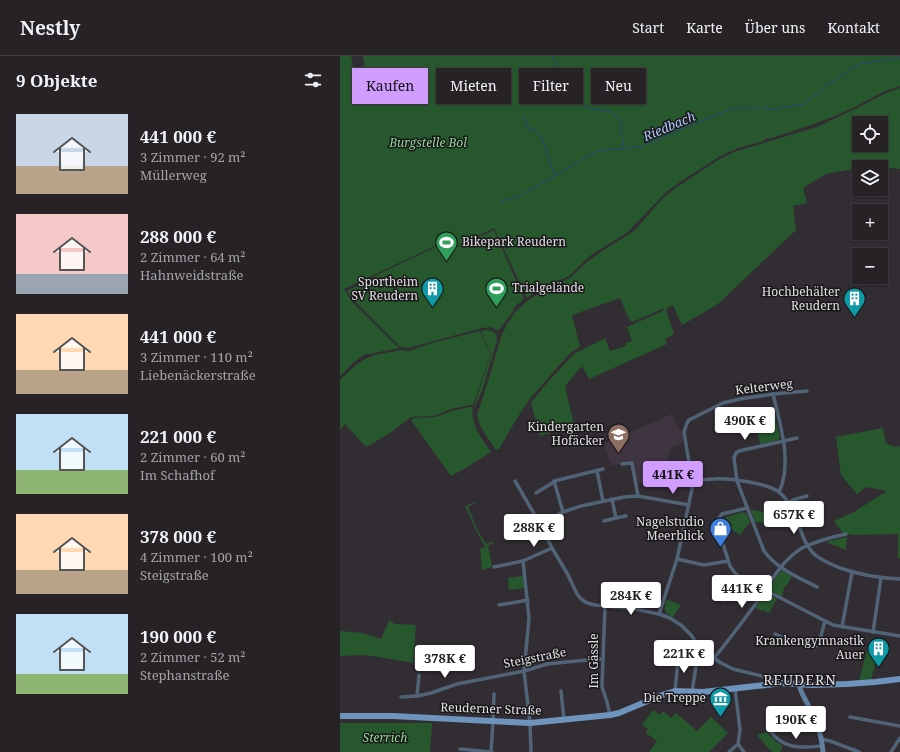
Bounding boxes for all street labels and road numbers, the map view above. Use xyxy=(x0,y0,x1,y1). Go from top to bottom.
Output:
street label: Kelterweg xyxy=(734,374,794,398)
street label: Im Gässle xyxy=(585,633,602,689)
street label: Steigstraße xyxy=(502,643,568,672)
street label: Reuderner Straße xyxy=(440,698,542,719)

